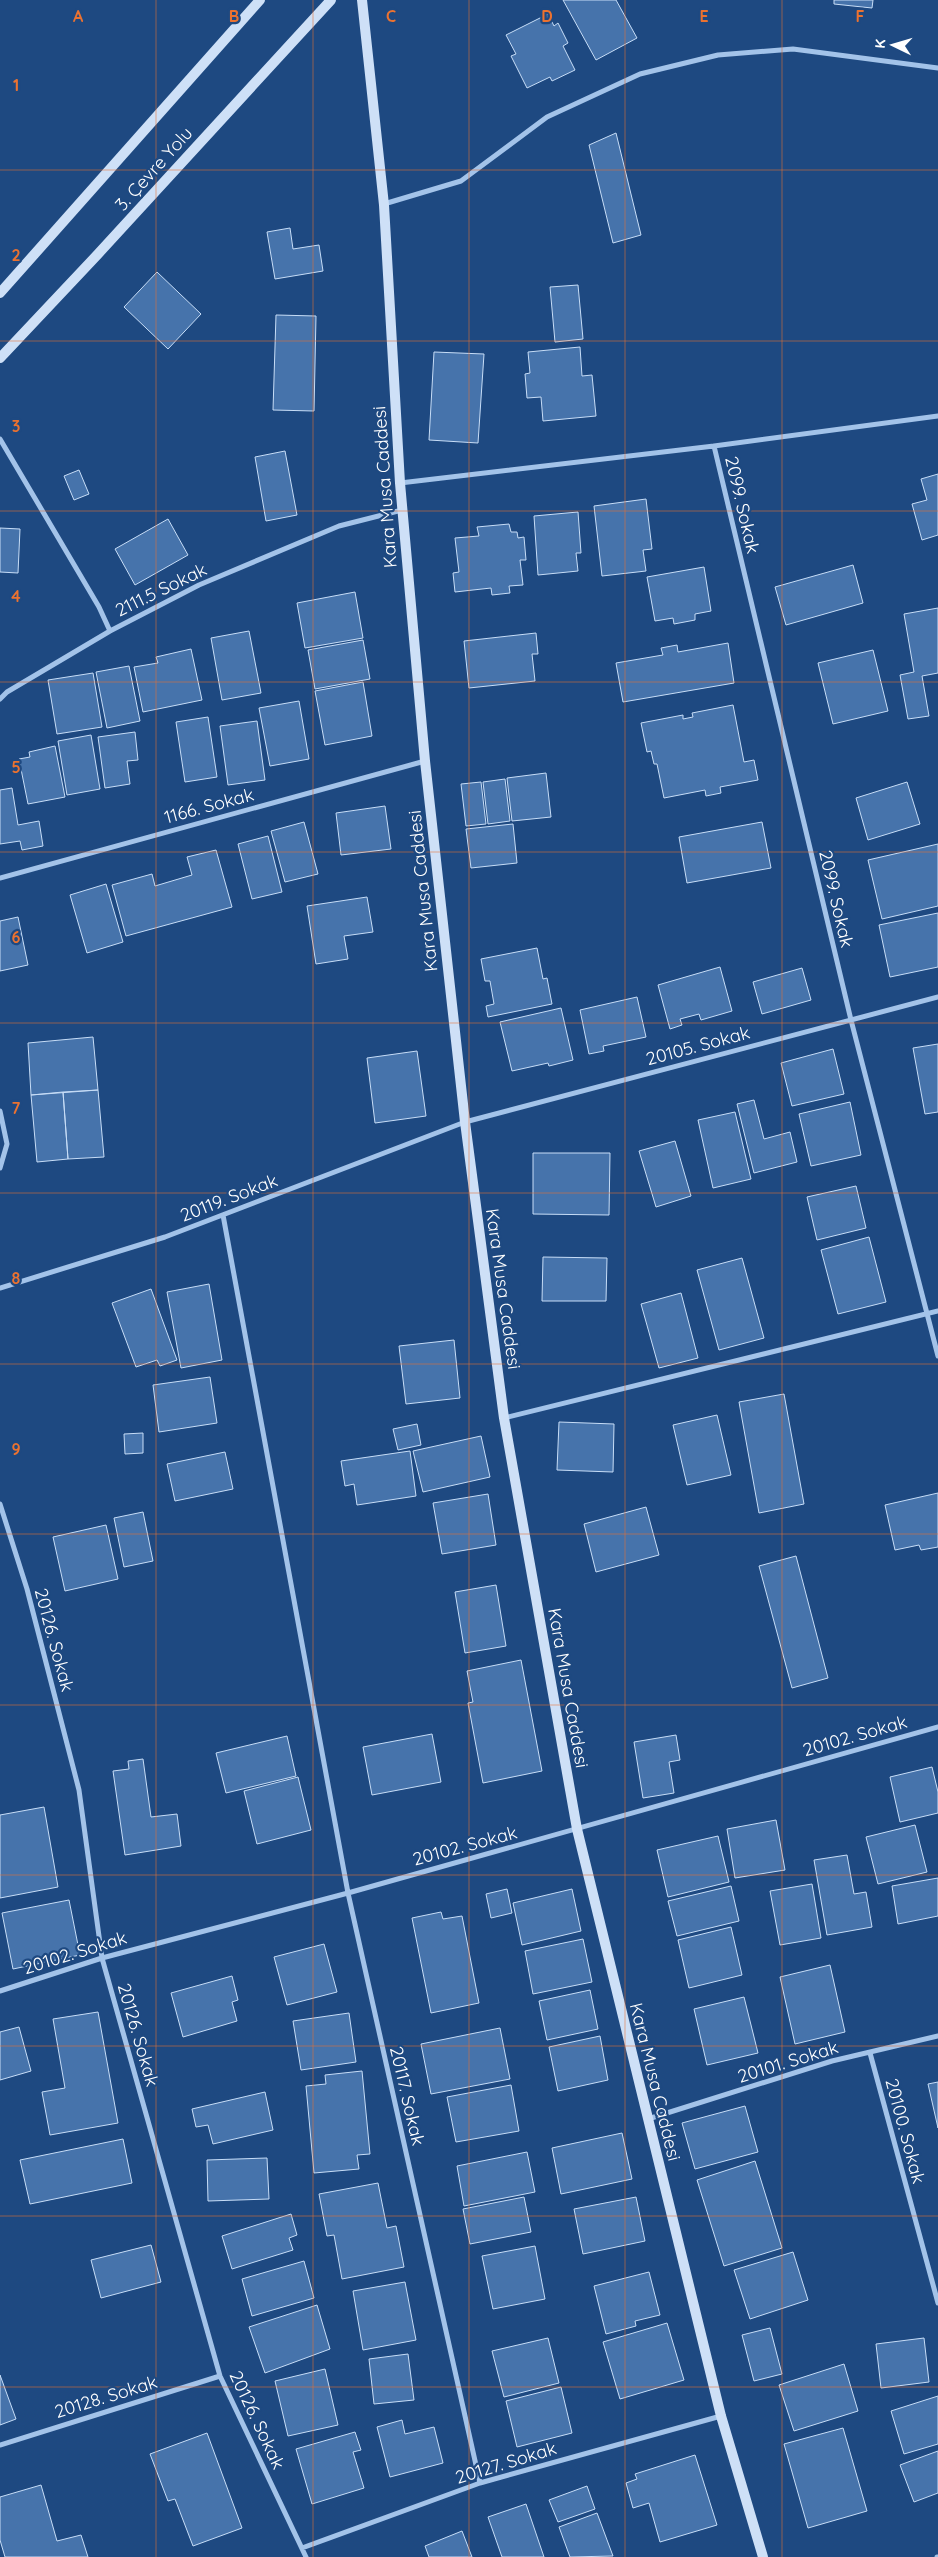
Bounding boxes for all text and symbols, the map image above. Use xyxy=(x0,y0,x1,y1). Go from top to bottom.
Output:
text: A xyxy=(73,6,84,26)
text: B xyxy=(229,6,239,26)
text: C xyxy=(386,6,396,26)
text: D xyxy=(541,6,553,26)
text: E xyxy=(699,6,709,26)
text: F xyxy=(856,6,865,26)
north arrow xyxy=(868,20,918,70)
text: K xyxy=(871,39,889,49)
text: 1 xyxy=(13,75,19,95)
street label: 3. Çevre Yolu xyxy=(110,122,197,215)
text: 2 xyxy=(11,245,21,265)
street label: Kara Musa Caddesi xyxy=(367,405,402,569)
text: 3 xyxy=(12,416,20,436)
street label: 2099. Sokak xyxy=(720,454,765,556)
street label: 2111.5 Sokak xyxy=(111,558,210,622)
text: 4 xyxy=(11,586,21,606)
text: 5 xyxy=(11,757,21,777)
street label: 1166. Sokak xyxy=(161,783,256,829)
street label: Kara Musa Caddesi xyxy=(403,809,442,973)
street label: 2099. Sokak xyxy=(814,848,859,950)
text: 6 xyxy=(12,927,21,947)
street label: 20105. Sokak xyxy=(643,1021,752,1070)
text: 7 xyxy=(12,1098,21,1118)
street label: 20119. Sokak xyxy=(177,1168,281,1227)
street label: Kara Musa Caddesi xyxy=(481,1207,526,1371)
text: 8 xyxy=(12,1268,21,1288)
text: 9 xyxy=(11,1439,21,1459)
street label: 20126. Sokak xyxy=(30,1586,79,1694)
street label: Kara Musa Caddesi xyxy=(543,1606,594,1770)
street label: 20102. Sokak xyxy=(800,1710,910,1761)
street label: 20102. Sokak xyxy=(410,1821,520,1871)
street label: 20102. Sokak xyxy=(20,1926,130,1979)
street label: 20126. Sokak xyxy=(113,1981,164,2089)
street label: Kara Musa Caddesi xyxy=(625,2000,686,2163)
street label: 20101. Sokak xyxy=(735,2035,841,2088)
street label: 20117. Sokak xyxy=(385,2044,430,2148)
street label: 20100. Sokak xyxy=(880,2076,931,2186)
street label: 20126. Sokak xyxy=(225,2367,290,2473)
street label: 20128. Sokak xyxy=(52,2370,160,2423)
street label: 20127. Sokak xyxy=(453,2436,559,2489)

